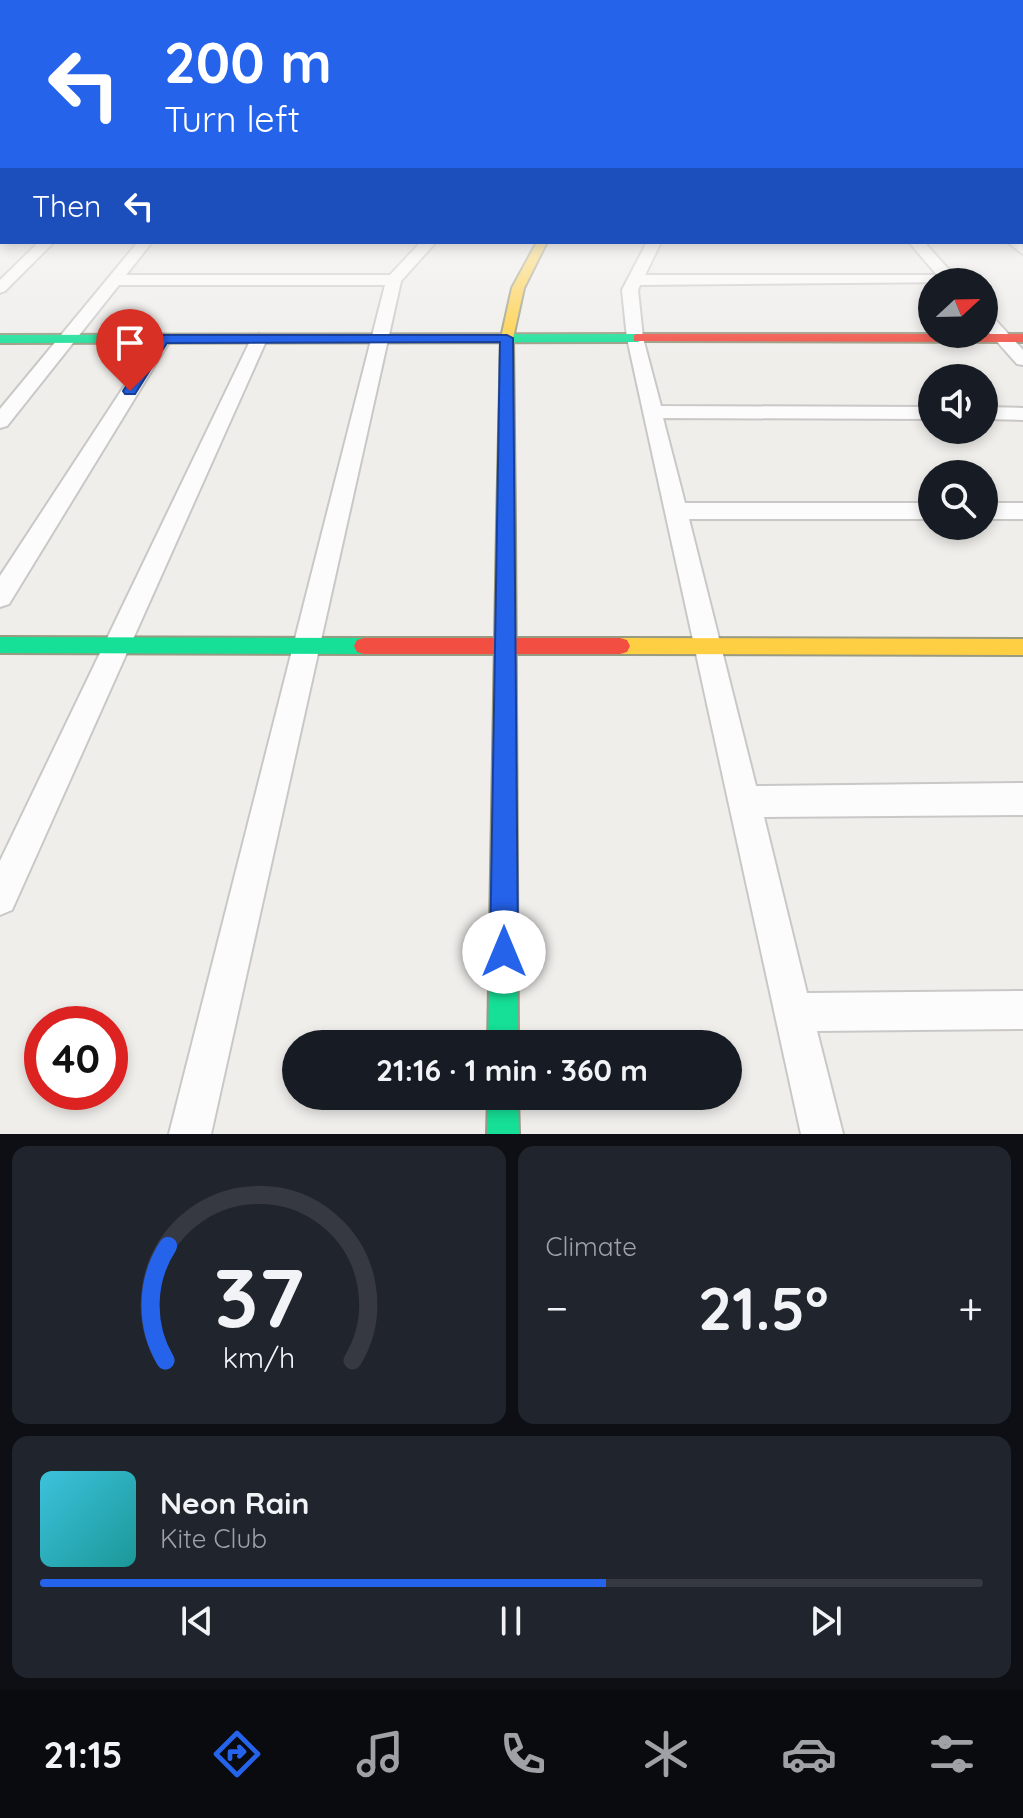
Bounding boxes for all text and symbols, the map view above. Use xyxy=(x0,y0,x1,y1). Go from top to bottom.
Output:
text: 200 m xyxy=(164,27,332,97)
icon: left xyxy=(32,32,136,136)
text: Turn left xyxy=(164,96,300,141)
icon: left xyxy=(117,184,161,228)
text: Then xyxy=(32,187,101,225)
north arrow xyxy=(918,268,998,348)
map controls xyxy=(918,268,998,540)
pin xyxy=(96,309,164,391)
icon: arrive xyxy=(108,321,152,365)
button: sound xyxy=(918,364,998,444)
button: search xyxy=(918,460,998,540)
position arrow xyxy=(462,910,546,994)
speed limit sign: 40 xyxy=(24,1006,128,1110)
text: 21:16 · 1 min · 360 m xyxy=(376,1051,648,1089)
text: Climate xyxy=(546,1230,637,1263)
text: 37 xyxy=(214,1244,304,1348)
text: 21.5° xyxy=(698,1270,829,1345)
text: − xyxy=(546,1280,568,1335)
text: + xyxy=(958,1280,983,1335)
text: km/h xyxy=(222,1339,295,1375)
text: Neon Rain xyxy=(160,1484,309,1522)
text: Kite Club xyxy=(160,1522,267,1555)
icon: previous xyxy=(175,1599,219,1643)
icon: pause xyxy=(489,1599,533,1643)
icon: next xyxy=(804,1599,848,1643)
icon: directions xyxy=(209,1726,265,1782)
icon: music xyxy=(352,1726,408,1782)
icon: phone xyxy=(495,1726,551,1782)
icon: climate xyxy=(638,1726,694,1782)
icon: car xyxy=(781,1726,837,1782)
icon: filters xyxy=(924,1726,980,1782)
text: 21:15 xyxy=(43,1732,122,1777)

